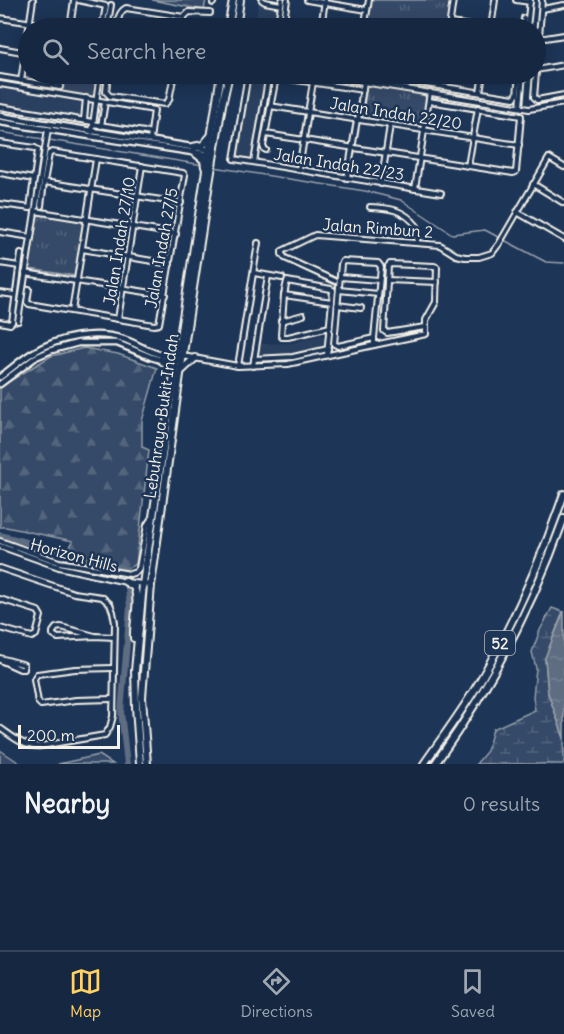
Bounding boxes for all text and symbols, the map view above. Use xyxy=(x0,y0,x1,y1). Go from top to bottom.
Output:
search box xyxy=(18,18,546,84)
icon: search xyxy=(39,35,72,68)
text: Search here xyxy=(87,37,206,65)
street label: Jalan Indah 22/20 xyxy=(329,93,463,133)
street label: Jalan Indah 22/23 xyxy=(272,144,406,184)
street label: Jalan Indah 27/10 xyxy=(99,175,139,307)
street label: Jalan Indah 27/5 xyxy=(141,186,181,310)
street label: Jalan Rimbun 2 xyxy=(322,214,434,242)
street label: Lebuhraya Bukit Indah xyxy=(140,332,182,500)
street label: Horizon Hills xyxy=(28,534,120,576)
road number: 52 xyxy=(485,631,515,655)
scale bar xyxy=(18,722,120,750)
text: 200 m xyxy=(27,725,75,745)
text: Nearby xyxy=(24,787,110,820)
text: 0 results xyxy=(463,791,540,816)
tab: Map xyxy=(69,965,102,1021)
tab: Directions xyxy=(240,965,313,1021)
tab: Saved xyxy=(451,965,495,1021)

